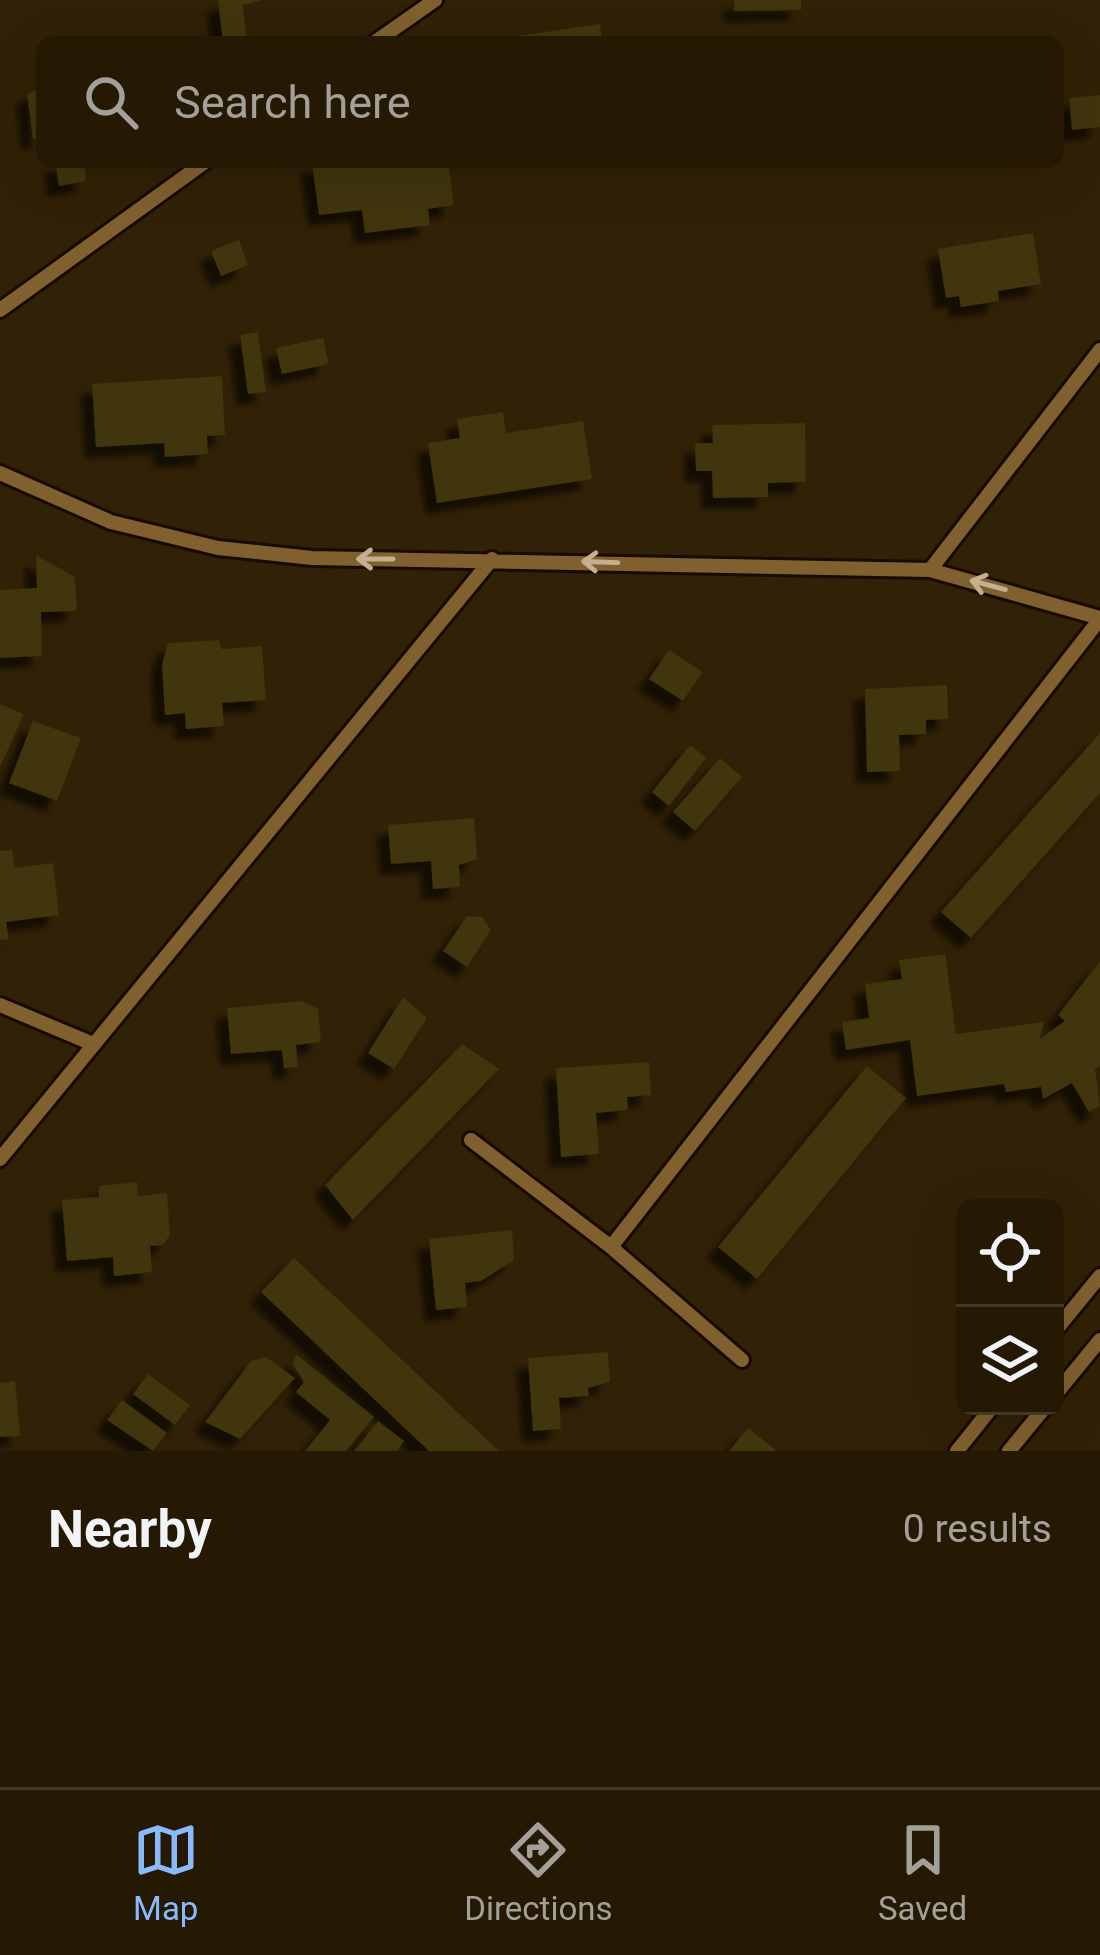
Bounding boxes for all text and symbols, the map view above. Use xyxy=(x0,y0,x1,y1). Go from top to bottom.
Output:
search box xyxy=(36,36,1064,168)
icon: search xyxy=(78,69,144,135)
text: Search here xyxy=(174,76,411,129)
one-way arrow xyxy=(356,548,395,570)
one-way arrow xyxy=(581,551,620,574)
one-way arrow xyxy=(969,573,1007,595)
map controls xyxy=(956,1199,1064,1415)
button: locate xyxy=(956,1199,1064,1307)
button: layers xyxy=(956,1307,1064,1415)
text: Nearby xyxy=(48,1500,212,1559)
text: 0 results xyxy=(903,1506,1052,1552)
tab: Map xyxy=(133,1817,199,1928)
tab: Directions xyxy=(464,1817,613,1928)
tab: Saved xyxy=(878,1817,967,1928)

